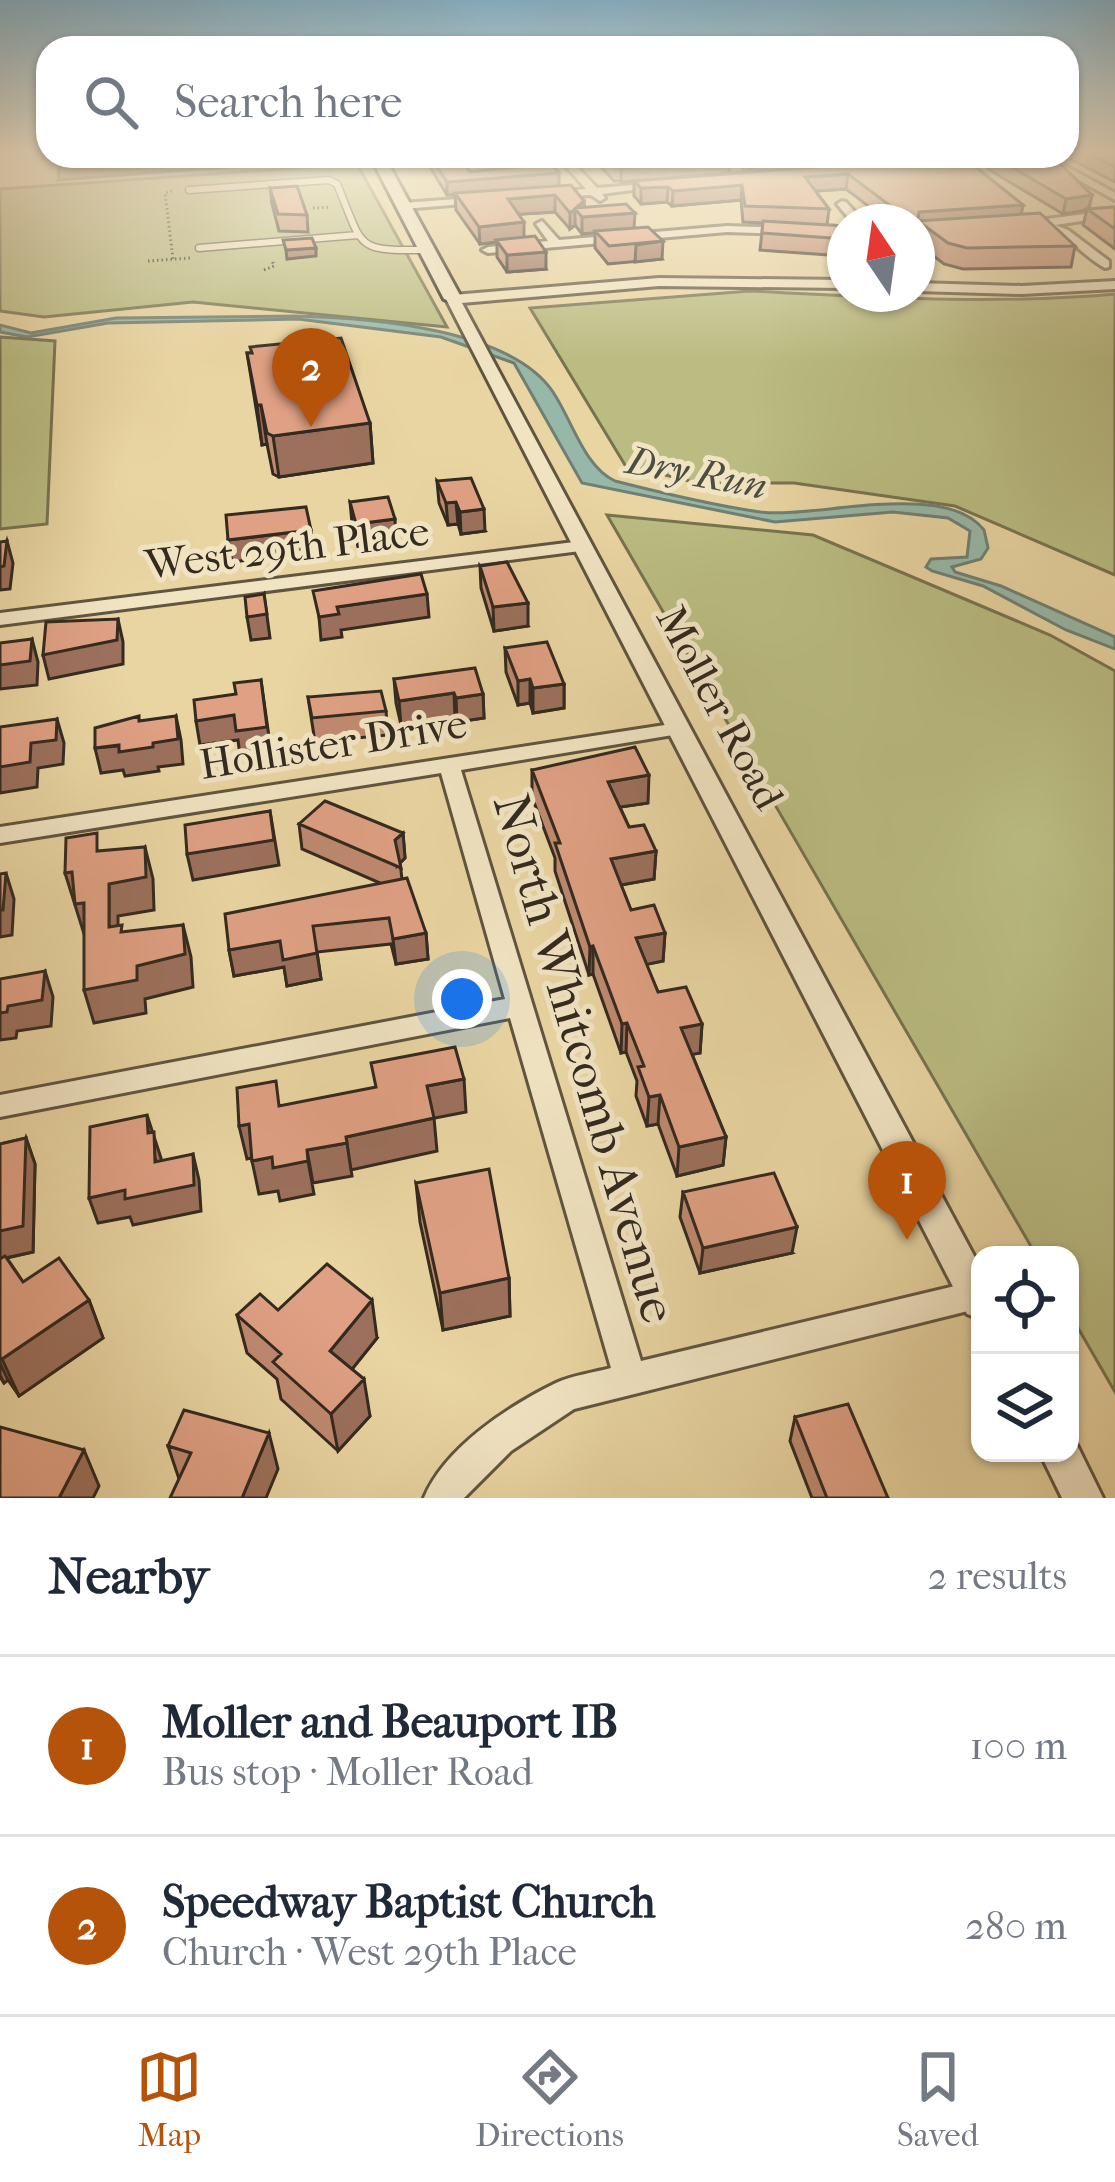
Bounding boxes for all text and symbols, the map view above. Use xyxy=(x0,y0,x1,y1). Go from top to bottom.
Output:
search box xyxy=(36,36,1079,168)
icon: search xyxy=(78,69,144,135)
text: Search here xyxy=(174,76,402,129)
north arrow xyxy=(827,204,935,312)
pin: 2 xyxy=(272,328,350,427)
water label: Dry Run xyxy=(620,436,771,509)
street label: West 29th Place xyxy=(141,507,432,590)
street label: Moller Road xyxy=(646,598,794,819)
street label: Hollister Drive xyxy=(196,699,470,790)
street label: North Whitcomb Avenue xyxy=(481,787,689,1330)
your location xyxy=(432,969,492,1029)
pin: 1 xyxy=(868,1141,946,1240)
map controls xyxy=(971,1246,1079,1462)
button: locate xyxy=(971,1246,1079,1354)
button: layers xyxy=(971,1354,1079,1462)
text: Nearby xyxy=(48,1546,209,1606)
text: 2 results xyxy=(928,1553,1067,1599)
text: Moller and Beauport IB xyxy=(162,1696,618,1749)
text: 1 xyxy=(80,1723,94,1769)
text: 100 m xyxy=(969,1723,1067,1769)
text: Bus stop · Moller Road xyxy=(162,1749,533,1795)
text: Speedway Baptist Church xyxy=(162,1876,656,1929)
text: 2 xyxy=(77,1903,97,1949)
text: 280 m xyxy=(965,1903,1067,1949)
text: Church · West 29th Place xyxy=(162,1929,577,1975)
tab: Map xyxy=(136,2044,202,2155)
tab: Directions xyxy=(475,2044,624,2155)
tab: Saved xyxy=(897,2044,979,2155)

